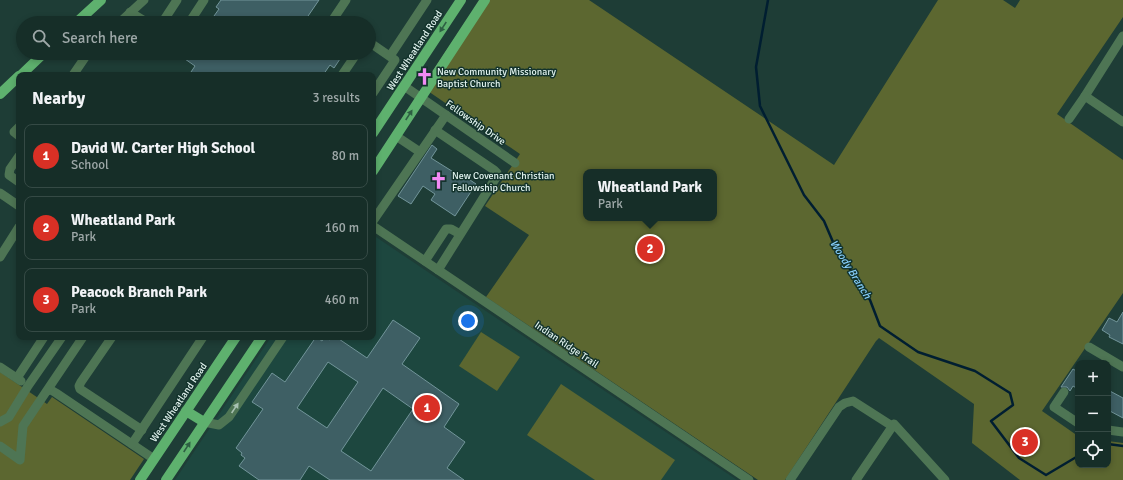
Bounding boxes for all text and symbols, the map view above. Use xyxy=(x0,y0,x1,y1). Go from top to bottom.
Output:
street label: West Wheatland Road xyxy=(384,8,445,93)
search box xyxy=(16,16,376,60)
one-way arrow xyxy=(440,21,447,33)
icon: search xyxy=(30,27,52,49)
text: Search here xyxy=(62,29,138,47)
place label: New Community Missionary Baptist Church xyxy=(437,66,556,90)
church icon: New Community Missionary Baptist Church xyxy=(414,67,434,87)
text: Nearby xyxy=(32,88,85,109)
text: 3 results xyxy=(312,90,360,106)
street label: Fellowship Drive xyxy=(443,98,508,148)
one-way arrow xyxy=(406,109,413,121)
text: David W. Carter High School xyxy=(71,139,255,157)
text: 1 xyxy=(42,148,50,164)
text: 80 m xyxy=(332,148,359,164)
text: School xyxy=(71,157,109,173)
popup xyxy=(583,169,717,221)
place label: New Covenant Christian Fellowship Church xyxy=(452,170,555,194)
church icon: New Covenant Christian Fellowship Church xyxy=(429,171,449,191)
text: Wheatland Park xyxy=(598,178,702,196)
text: Park xyxy=(598,196,623,212)
text: Wheatland Park xyxy=(71,211,175,229)
text: 2 xyxy=(42,220,50,236)
text: 160 m xyxy=(325,220,359,236)
text: Park xyxy=(71,229,96,245)
pin: 2 xyxy=(637,234,663,264)
water label: Woody Branch xyxy=(827,237,874,302)
text: Peacock Branch Park xyxy=(71,283,207,301)
text: 3 xyxy=(42,292,50,308)
text: 460 m xyxy=(325,292,359,308)
text: Park xyxy=(71,301,96,317)
your location xyxy=(458,311,478,331)
street label: Indian Ridge Trail xyxy=(532,319,601,371)
map controls xyxy=(1075,360,1111,468)
button: + xyxy=(1075,360,1111,396)
street label: West Wheatland Road xyxy=(148,361,210,444)
pin: 1 xyxy=(414,393,440,423)
button: − xyxy=(1075,396,1111,432)
one-way arrow xyxy=(231,403,239,413)
pin: 3 xyxy=(1012,427,1038,457)
button: locate xyxy=(1075,432,1111,468)
one-way arrow xyxy=(184,442,191,453)

